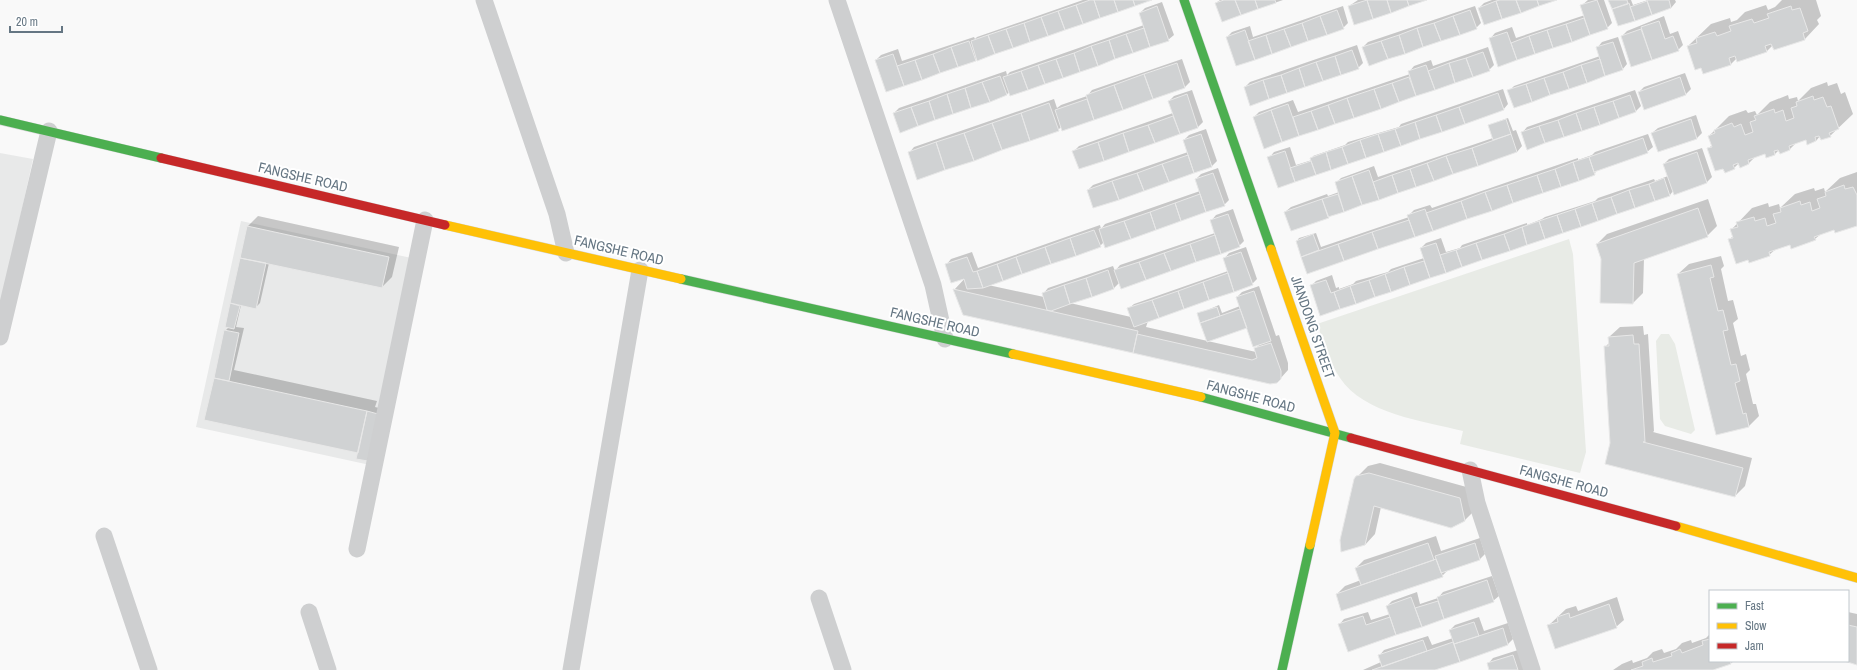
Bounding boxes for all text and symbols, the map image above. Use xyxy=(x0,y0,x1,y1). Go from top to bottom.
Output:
scale bar xyxy=(10,8,62,34)
text: 20 m xyxy=(16,14,38,30)
street label: FANGSHE ROAD xyxy=(257,158,349,196)
street label: FANGSHE ROAD xyxy=(573,231,665,269)
street label: JIANDONG STREET xyxy=(1287,273,1339,381)
street label: FANGSHE ROAD xyxy=(889,303,981,341)
street label: FANGSHE ROAD xyxy=(1205,376,1297,416)
street label: FANGSHE ROAD xyxy=(1518,461,1610,501)
legend xyxy=(1709,590,1849,662)
text: Fast xyxy=(1745,598,1764,614)
text: Slow xyxy=(1745,618,1767,634)
text: Jam xyxy=(1745,638,1764,654)

